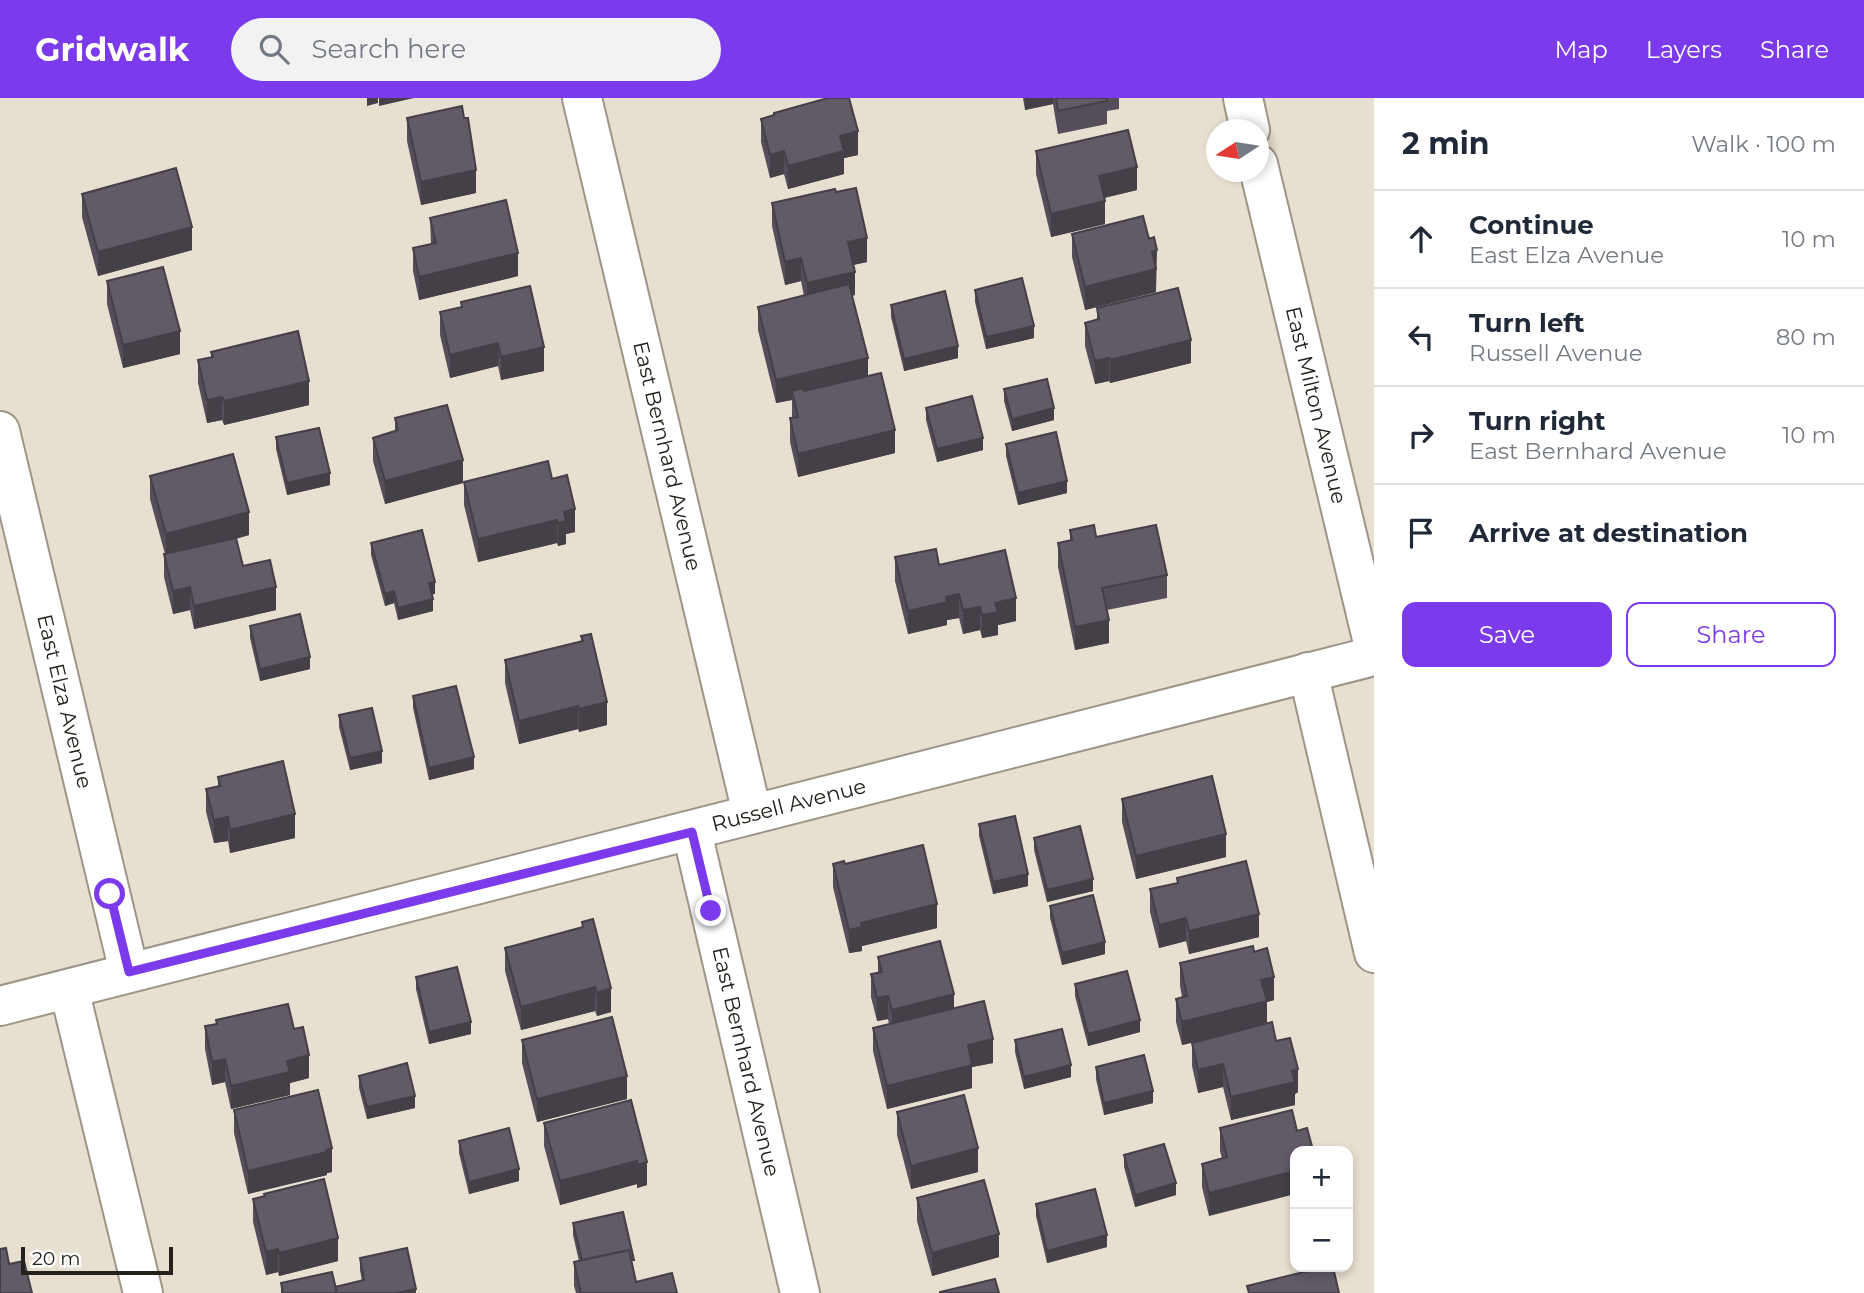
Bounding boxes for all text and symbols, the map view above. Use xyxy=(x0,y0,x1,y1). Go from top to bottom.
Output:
search box xyxy=(231,18,721,81)
text: Gridwalk xyxy=(35,29,189,69)
icon: search xyxy=(255,30,293,68)
text: Search here xyxy=(311,33,466,65)
text: Map xyxy=(1554,35,1608,64)
text: Layers xyxy=(1646,35,1722,64)
text: Share xyxy=(1760,35,1829,64)
north arrow xyxy=(1206,119,1269,182)
text: 2 min xyxy=(1402,125,1489,162)
text: Walk · 100 m xyxy=(1691,130,1836,158)
text: Continue xyxy=(1469,209,1594,241)
icon: ahead xyxy=(1402,220,1440,258)
text: 10 m xyxy=(1782,225,1836,253)
text: East Elza Avenue xyxy=(1469,241,1664,269)
street label: East Milton Avenue xyxy=(1281,304,1352,506)
text: Turn left xyxy=(1469,307,1585,339)
icon: left xyxy=(1402,318,1440,356)
text: 80 m xyxy=(1776,323,1836,351)
street label: East Bernhard Avenue xyxy=(628,339,707,573)
text: Russell Avenue xyxy=(1469,339,1643,367)
text: Turn right xyxy=(1469,405,1605,437)
icon: right xyxy=(1402,416,1440,454)
text: 10 m xyxy=(1782,421,1836,449)
text: East Bernhard Avenue xyxy=(1469,437,1727,465)
icon: arrive xyxy=(1402,514,1440,552)
text: Arrive at destination xyxy=(1469,517,1748,549)
button: Save xyxy=(1402,602,1612,667)
button: Share xyxy=(1626,602,1836,667)
street label: East Elza Avenue xyxy=(32,612,98,791)
street label: Russell Avenue xyxy=(709,773,869,836)
route start xyxy=(94,878,125,909)
route end xyxy=(695,895,726,926)
street label: East Bernhard Avenue xyxy=(707,944,785,1179)
map controls xyxy=(1290,1146,1353,1272)
button: + xyxy=(1290,1146,1353,1209)
button: − xyxy=(1290,1209,1353,1272)
scale bar xyxy=(21,1244,173,1276)
text: 20 m xyxy=(32,1247,80,1270)

